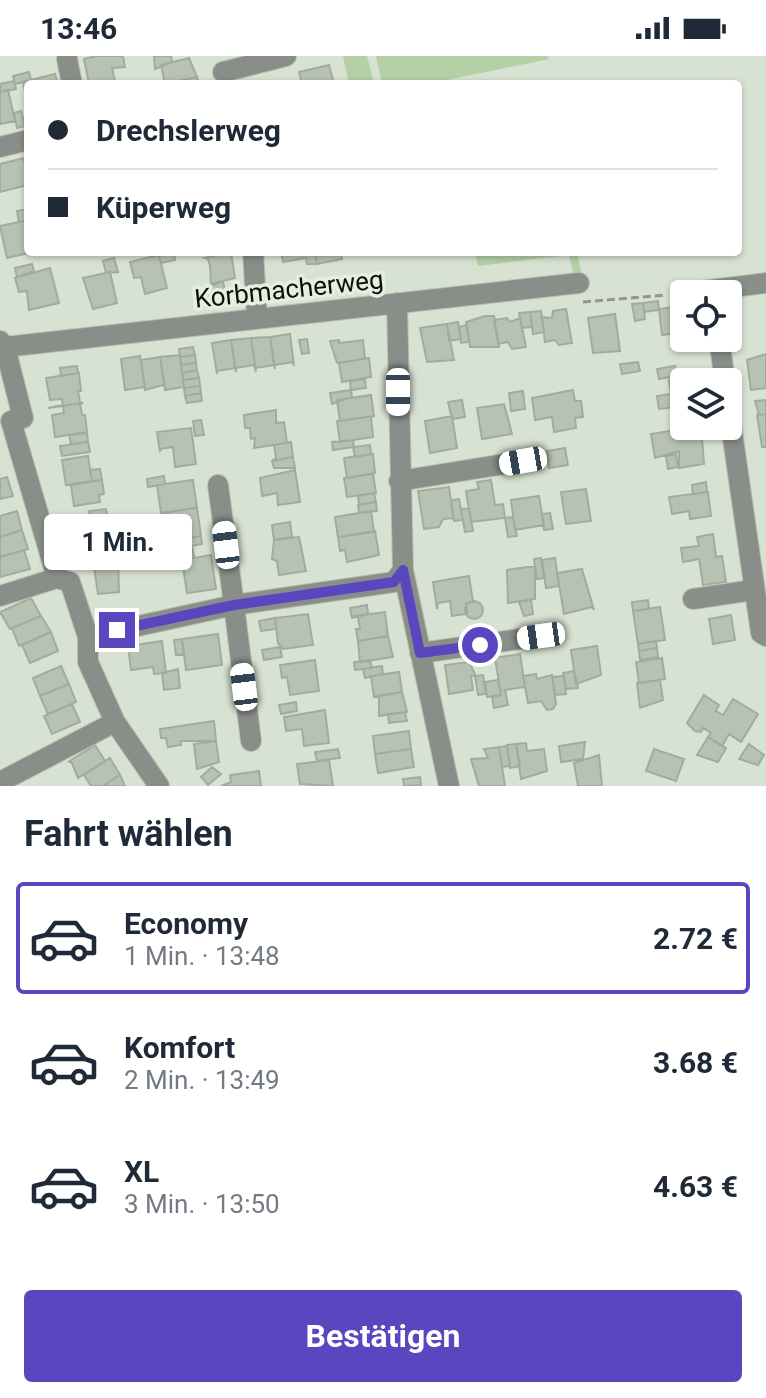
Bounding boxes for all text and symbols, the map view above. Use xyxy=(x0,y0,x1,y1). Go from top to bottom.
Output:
text: 13:46 xyxy=(40,11,117,46)
text: Drechslerweg xyxy=(96,113,281,148)
text: Küperweg xyxy=(96,190,231,225)
street label: Korbmacherweg xyxy=(193,264,385,314)
map controls xyxy=(670,280,742,440)
button: locate xyxy=(670,280,742,352)
car xyxy=(386,368,410,416)
button: layers xyxy=(670,368,742,440)
car xyxy=(497,445,549,477)
callout: 1 Min. xyxy=(43,514,191,570)
car xyxy=(211,520,241,570)
text: 1 Min. xyxy=(81,527,155,557)
route end xyxy=(99,612,135,648)
car xyxy=(516,621,566,651)
route start xyxy=(462,627,498,663)
car xyxy=(229,662,259,712)
text: Fahrt wählen xyxy=(24,813,233,855)
icon: car xyxy=(28,902,100,974)
text: Economy xyxy=(124,906,248,941)
text: 2.72 € xyxy=(653,921,738,956)
text: 1 Min. · 13:48 xyxy=(124,941,280,971)
icon: car xyxy=(28,1026,100,1098)
text: Komfort xyxy=(124,1030,235,1065)
text: 3.68 € xyxy=(653,1045,738,1080)
text: 2 Min. · 13:49 xyxy=(124,1065,280,1095)
icon: car xyxy=(28,1150,100,1222)
text: XL xyxy=(124,1154,159,1189)
text: 4.63 € xyxy=(653,1169,738,1204)
text: 3 Min. · 13:50 xyxy=(124,1189,280,1219)
button: Bestätigen xyxy=(24,1290,742,1382)

